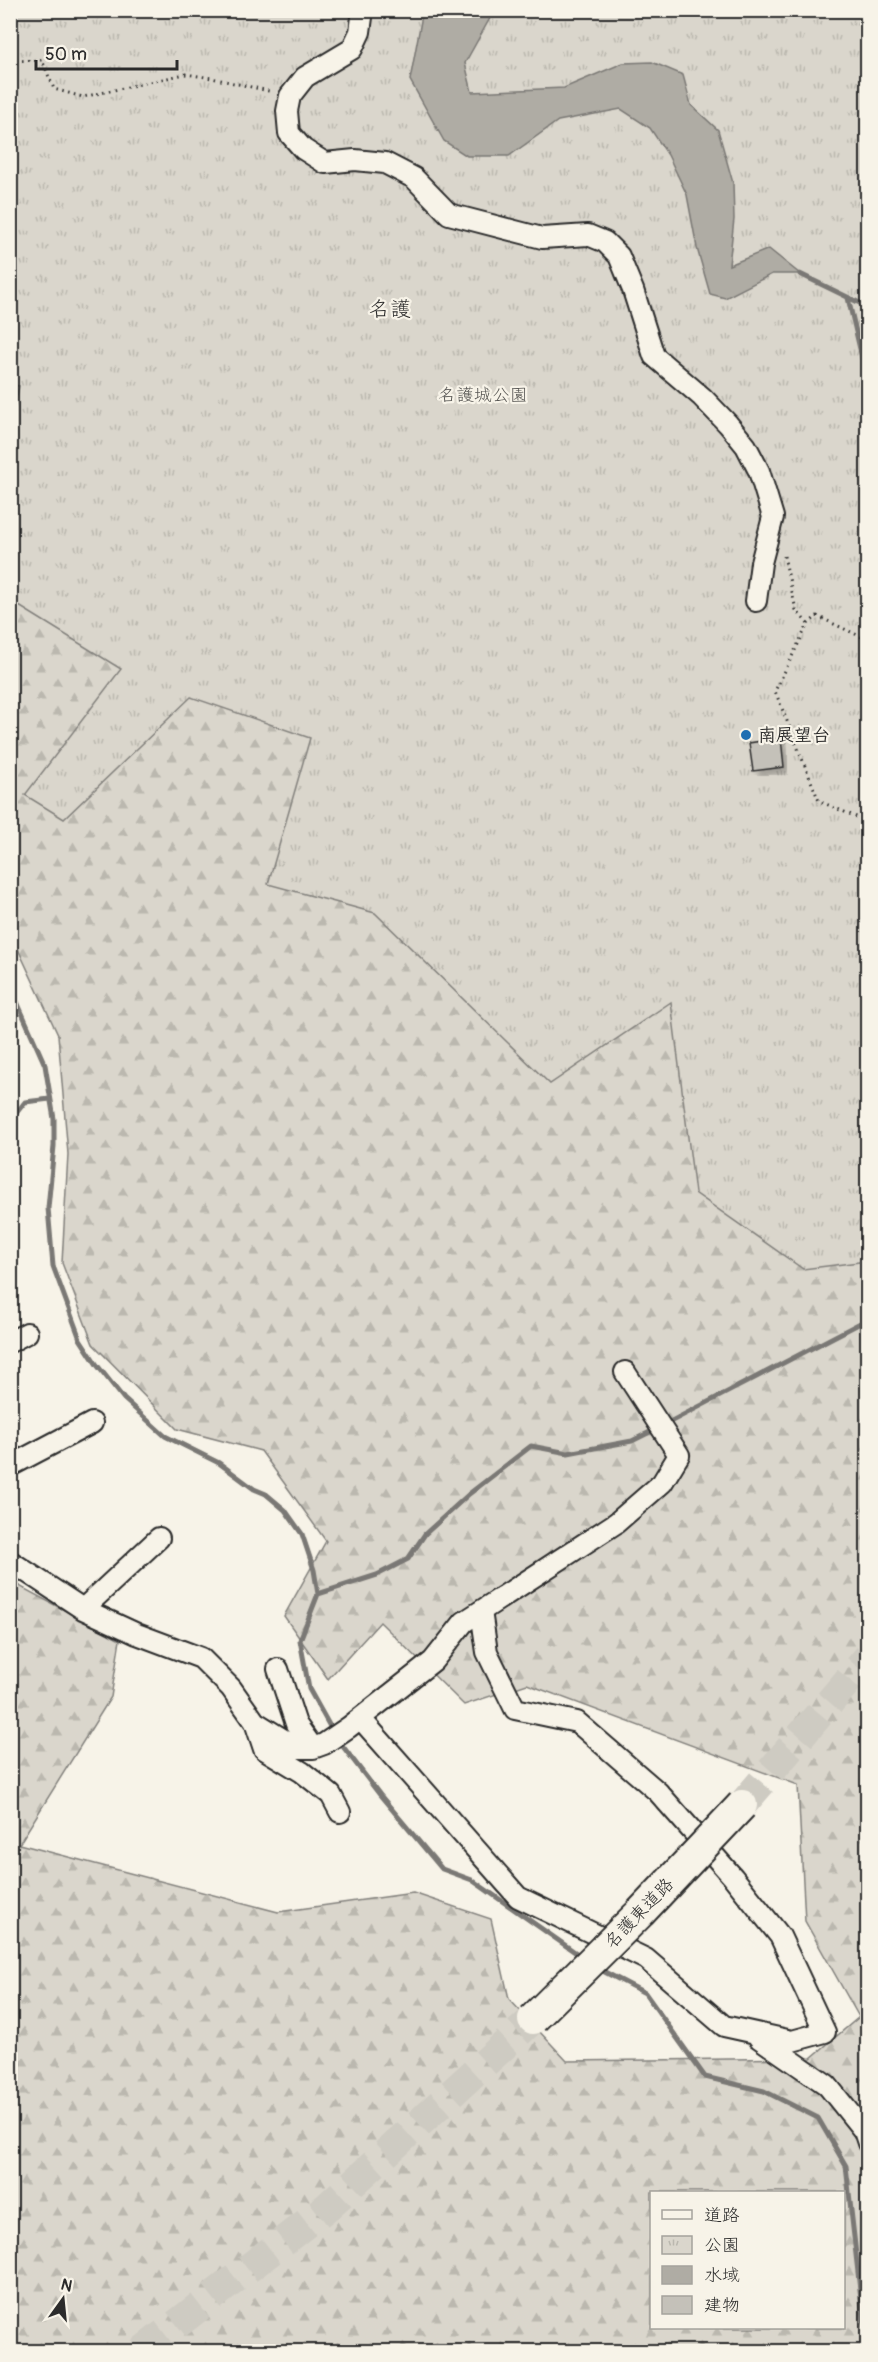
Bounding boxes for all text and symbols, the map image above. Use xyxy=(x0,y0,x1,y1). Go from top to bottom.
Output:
scale bar xyxy=(36,33,177,71)
text: 50 m xyxy=(45,43,87,66)
district label: 名護 xyxy=(369,296,411,323)
park label: 名護城公園 xyxy=(438,384,528,407)
place label: 南展望台 xyxy=(758,724,830,747)
marker: 南展望台 xyxy=(739,728,753,742)
street label: 名護東道路 xyxy=(600,1873,679,1954)
legend xyxy=(650,2191,845,2329)
text: 道路 xyxy=(704,2204,740,2227)
text: 公園 xyxy=(704,2234,740,2257)
text: 水域 xyxy=(704,2264,740,2287)
north arrow xyxy=(33,2269,93,2329)
text: N xyxy=(59,2274,75,2297)
text: 建物 xyxy=(704,2294,740,2317)

